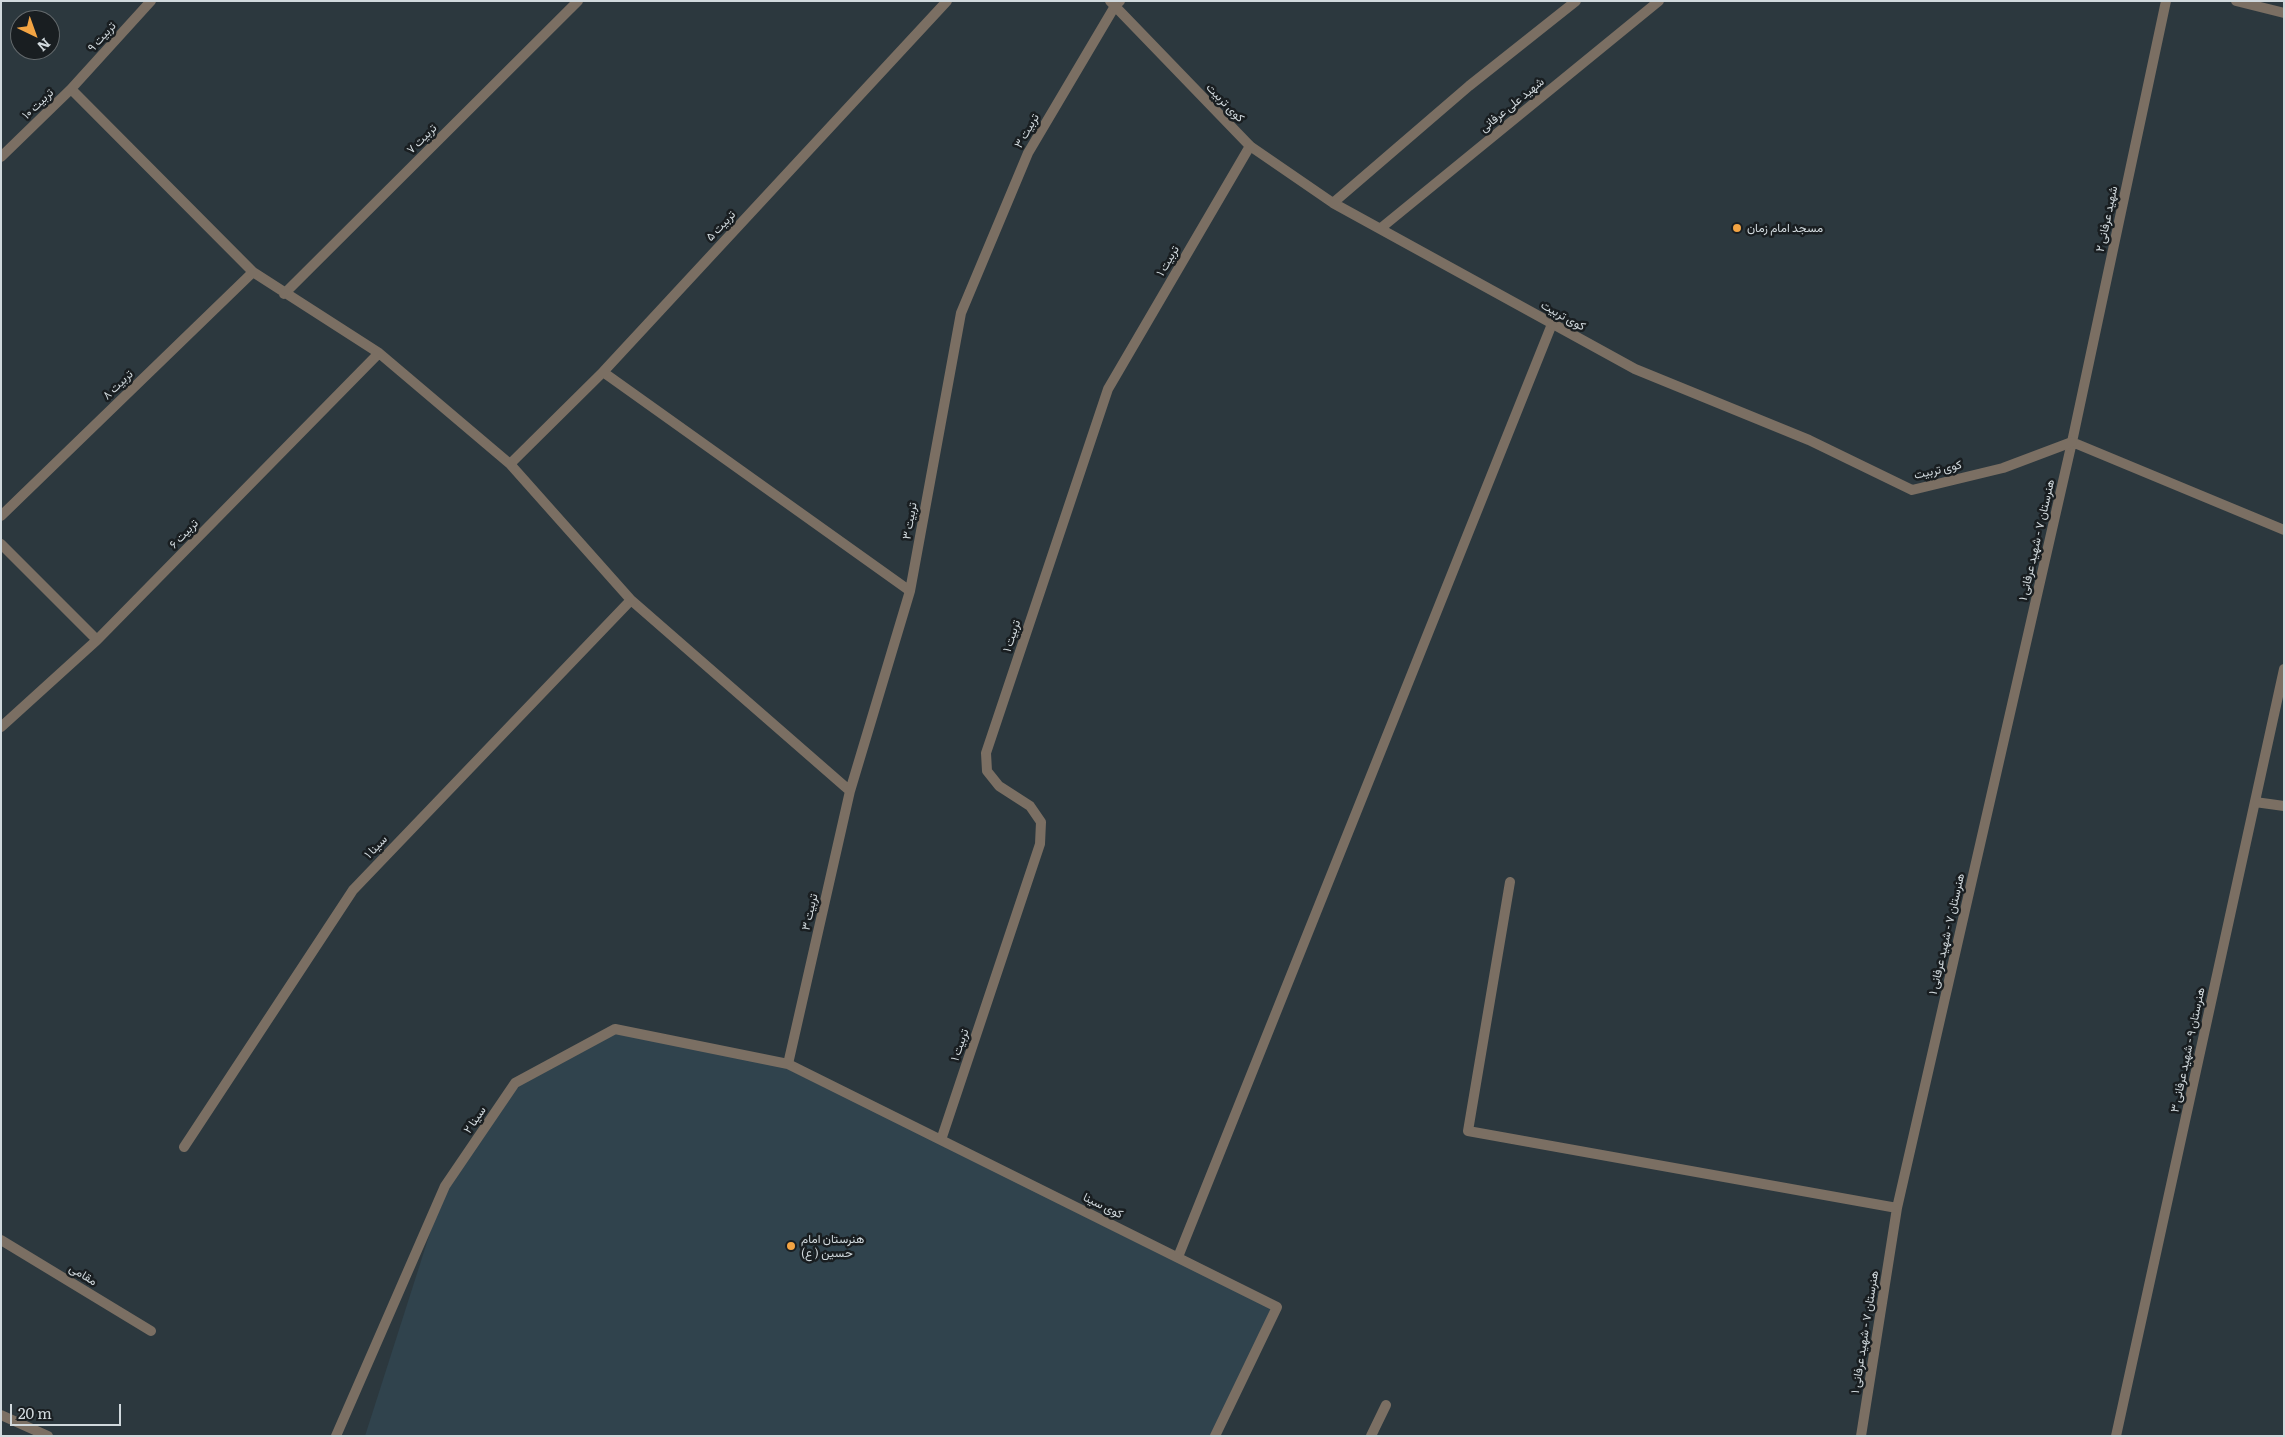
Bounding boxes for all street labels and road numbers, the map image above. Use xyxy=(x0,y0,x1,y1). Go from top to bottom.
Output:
street label: تربیت ۹ xyxy=(85,19,119,55)
street label: شهید علی عرفانی xyxy=(1477,75,1547,135)
street label: کوی تربیت xyxy=(1203,81,1247,125)
street label: تربیت ۱۰ xyxy=(19,86,57,122)
street label: تربیت ۳ xyxy=(1011,111,1043,151)
street label: تربیت ۷ xyxy=(404,121,440,157)
street label: شهید عرفانی ۲ xyxy=(2093,185,2121,253)
street label: تربیت ۵ xyxy=(703,208,739,244)
street label: تربیت ۱ xyxy=(1154,243,1182,279)
street label: کوی تربیت xyxy=(1538,298,1588,334)
street label: تربیت ۸ xyxy=(100,367,136,403)
street label: کوی تربیت xyxy=(1913,458,1963,482)
street label: هنرستان ۷ - شهید عرفانی ۱ xyxy=(2016,478,2058,602)
street label: تربیت ۳ xyxy=(900,501,920,541)
street label: تربیت ۶ xyxy=(167,516,201,552)
street label: تربیت ۱ xyxy=(1000,618,1024,654)
street label: سینا ۱ xyxy=(361,832,391,862)
street label: هنرستان ۷ - شهید عرفانی ۱ xyxy=(1926,872,1968,996)
street label: تربیت ۳ xyxy=(799,892,821,932)
street label: هنرستان ۹ - شهید عرفانی ۳ xyxy=(2168,986,2208,1114)
street label: تربیت ۱ xyxy=(948,1027,972,1063)
street label: سینا ۲ xyxy=(461,1104,489,1136)
street label: کوی سینا xyxy=(1081,1190,1125,1222)
street label: مقامی xyxy=(66,1261,100,1289)
street label: هنرستان ۷ - شهید عرفانی ۱ xyxy=(1848,1270,1882,1394)

